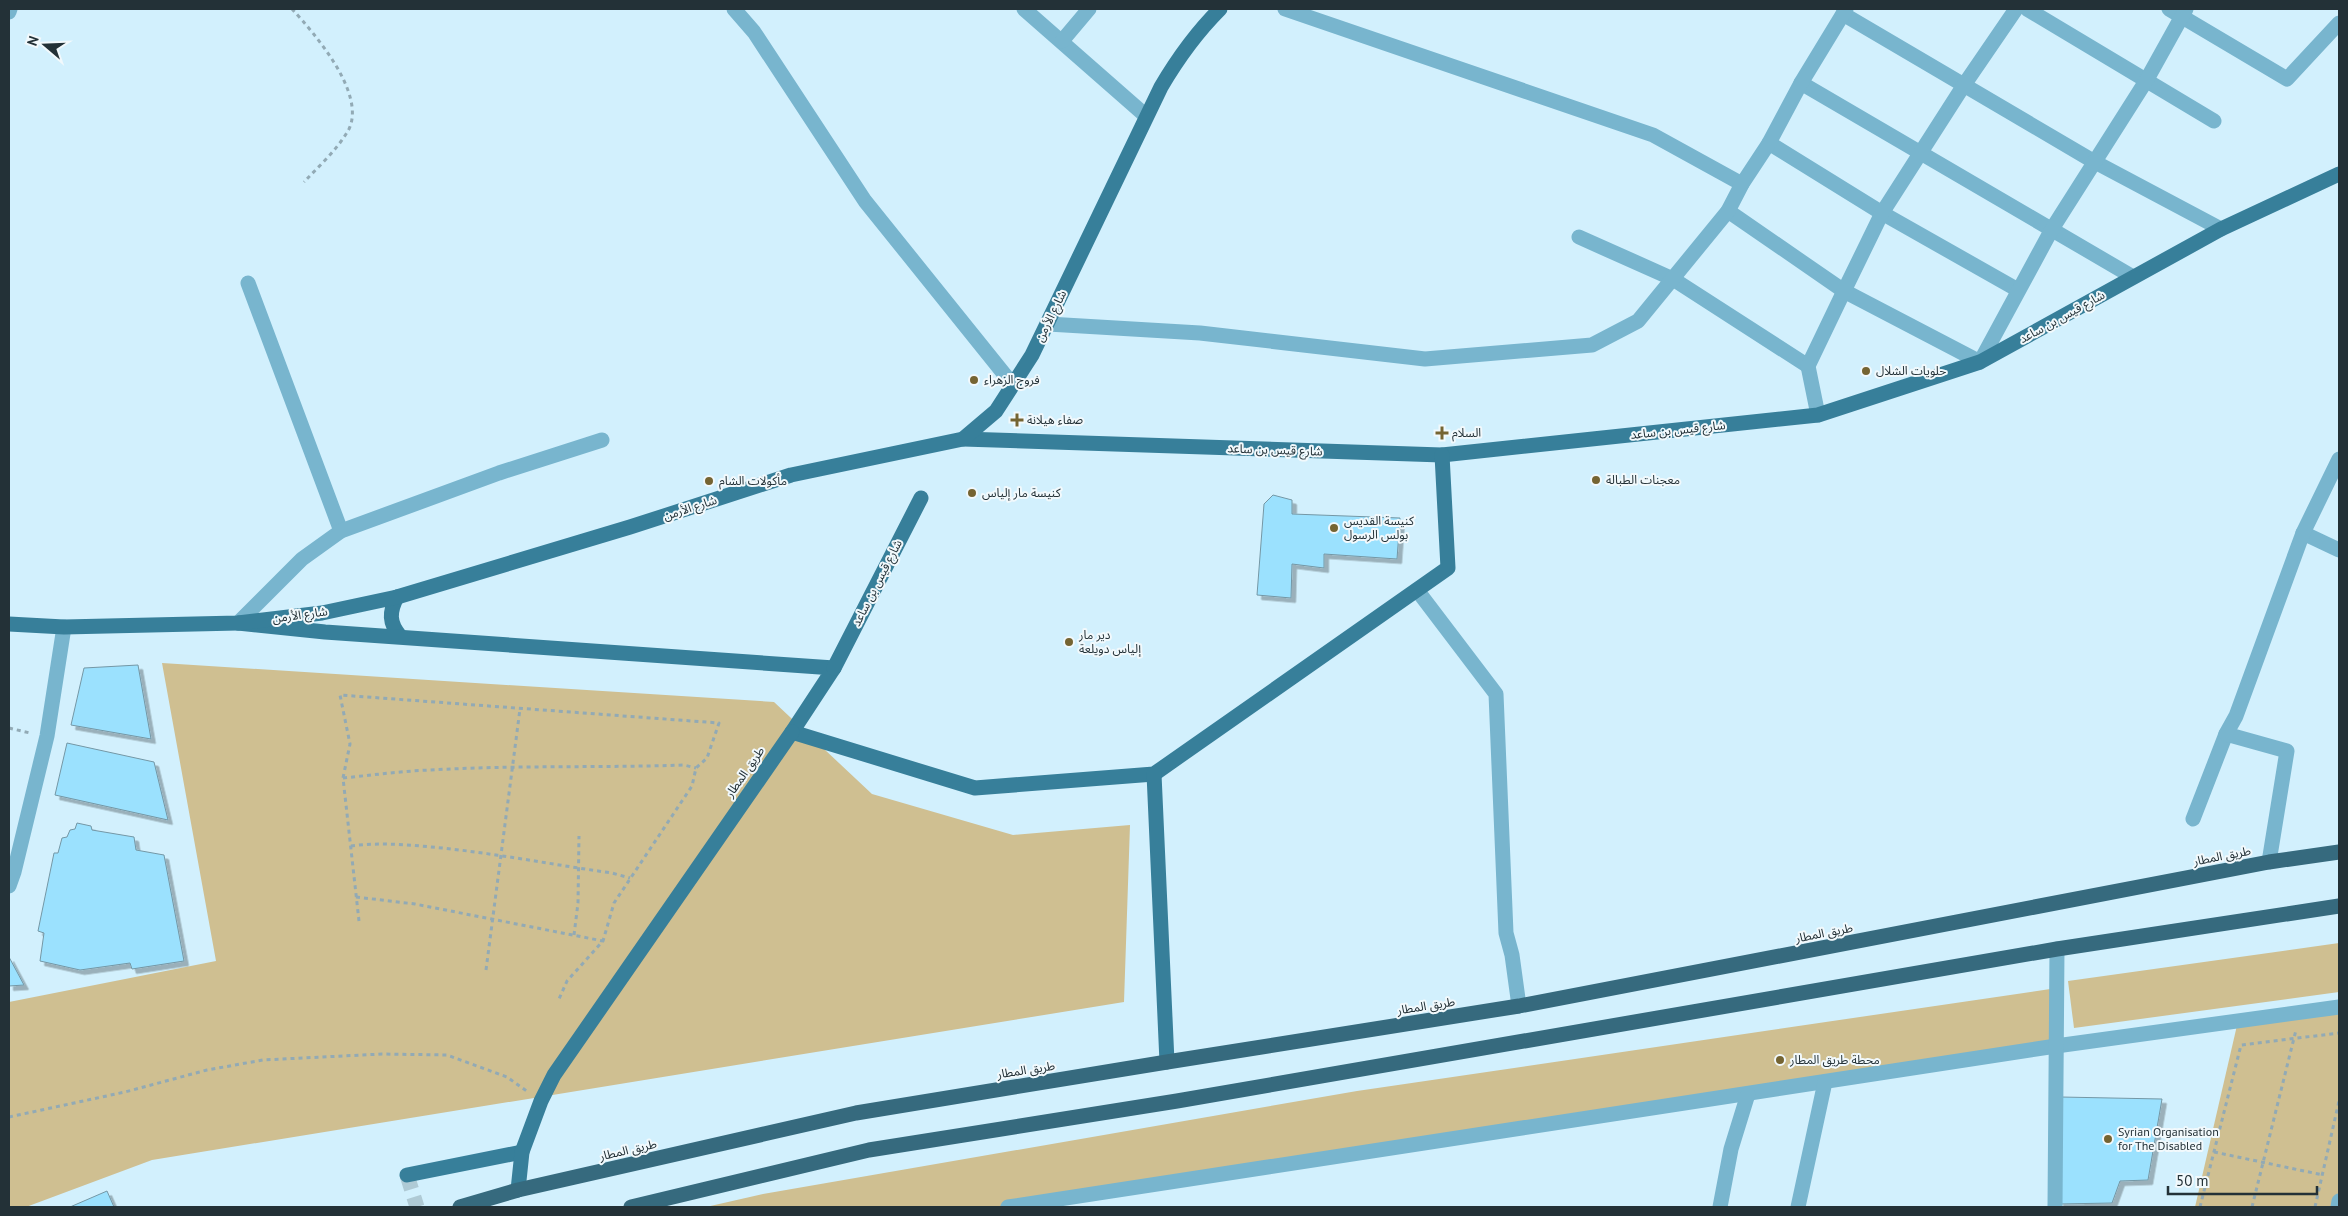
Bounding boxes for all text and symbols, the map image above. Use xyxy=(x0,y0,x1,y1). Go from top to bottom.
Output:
north arrow xyxy=(20,20,70,70)
text: N xyxy=(23,33,43,48)
street label: شارع قيس بن ساعد xyxy=(2016,287,2108,348)
street label: شارع الأرمن xyxy=(1032,288,1071,345)
place label: حلويات الشلال xyxy=(1876,363,1946,378)
marker: حلويات الشلال xyxy=(1860,365,1872,377)
place label: فروج الزهراء xyxy=(984,372,1040,389)
marker: فروج الزهراء xyxy=(968,374,980,386)
place label: صفاء هيلانة xyxy=(1027,412,1083,427)
marker: صفاء هيلانة xyxy=(1011,414,1023,426)
street label: شارع قيس بن ساعد xyxy=(1630,417,1726,444)
place label: السلام xyxy=(1452,425,1481,442)
marker: السلام xyxy=(1436,427,1448,439)
street label: شارع قيس بن ساعد xyxy=(1227,440,1323,461)
place label: معجنات الطبالة xyxy=(1606,472,1680,487)
place label: مأكولات الشام xyxy=(719,473,787,490)
marker: معجنات الطبالة xyxy=(1590,474,1602,486)
marker: مأكولات الشام xyxy=(703,475,715,487)
place label: كنيسة مار إلياس xyxy=(982,485,1062,501)
marker: كنيسة مار إلياس xyxy=(966,487,978,499)
street label: شارع الأرمن xyxy=(661,492,719,525)
place label: كنيسة القديس بولس الرسول xyxy=(1344,513,1415,542)
marker: كنيسة القديس بولس الرسول xyxy=(1328,522,1340,534)
street label: شارع قيس بن ساعد xyxy=(848,537,907,630)
street label: شارع الأرمن xyxy=(271,603,329,628)
place label: دير مار إلياس دويلعة xyxy=(1078,627,1141,657)
marker: دير مار إلياس دويلعة xyxy=(1063,636,1075,648)
street label: طريق المطار xyxy=(721,744,768,801)
street label: طريق المطار xyxy=(2191,843,2252,870)
street label: طريق المطار xyxy=(1793,920,1854,947)
street label: طريق المطار xyxy=(1395,994,1456,1019)
place label: محطة طريق المطار xyxy=(1789,1052,1880,1068)
marker: محطة طريق المطار xyxy=(1774,1054,1786,1066)
street label: طريق المطار xyxy=(995,1058,1056,1083)
place label: Syrian Organisation for The Disabled xyxy=(2118,1124,2219,1153)
marker: Syrian Organisation for The Disabled xyxy=(2102,1133,2114,1145)
street label: طريق المطار xyxy=(597,1136,658,1165)
scale bar xyxy=(2168,1164,2317,1196)
text: 50 m xyxy=(2176,1171,2209,1190)

